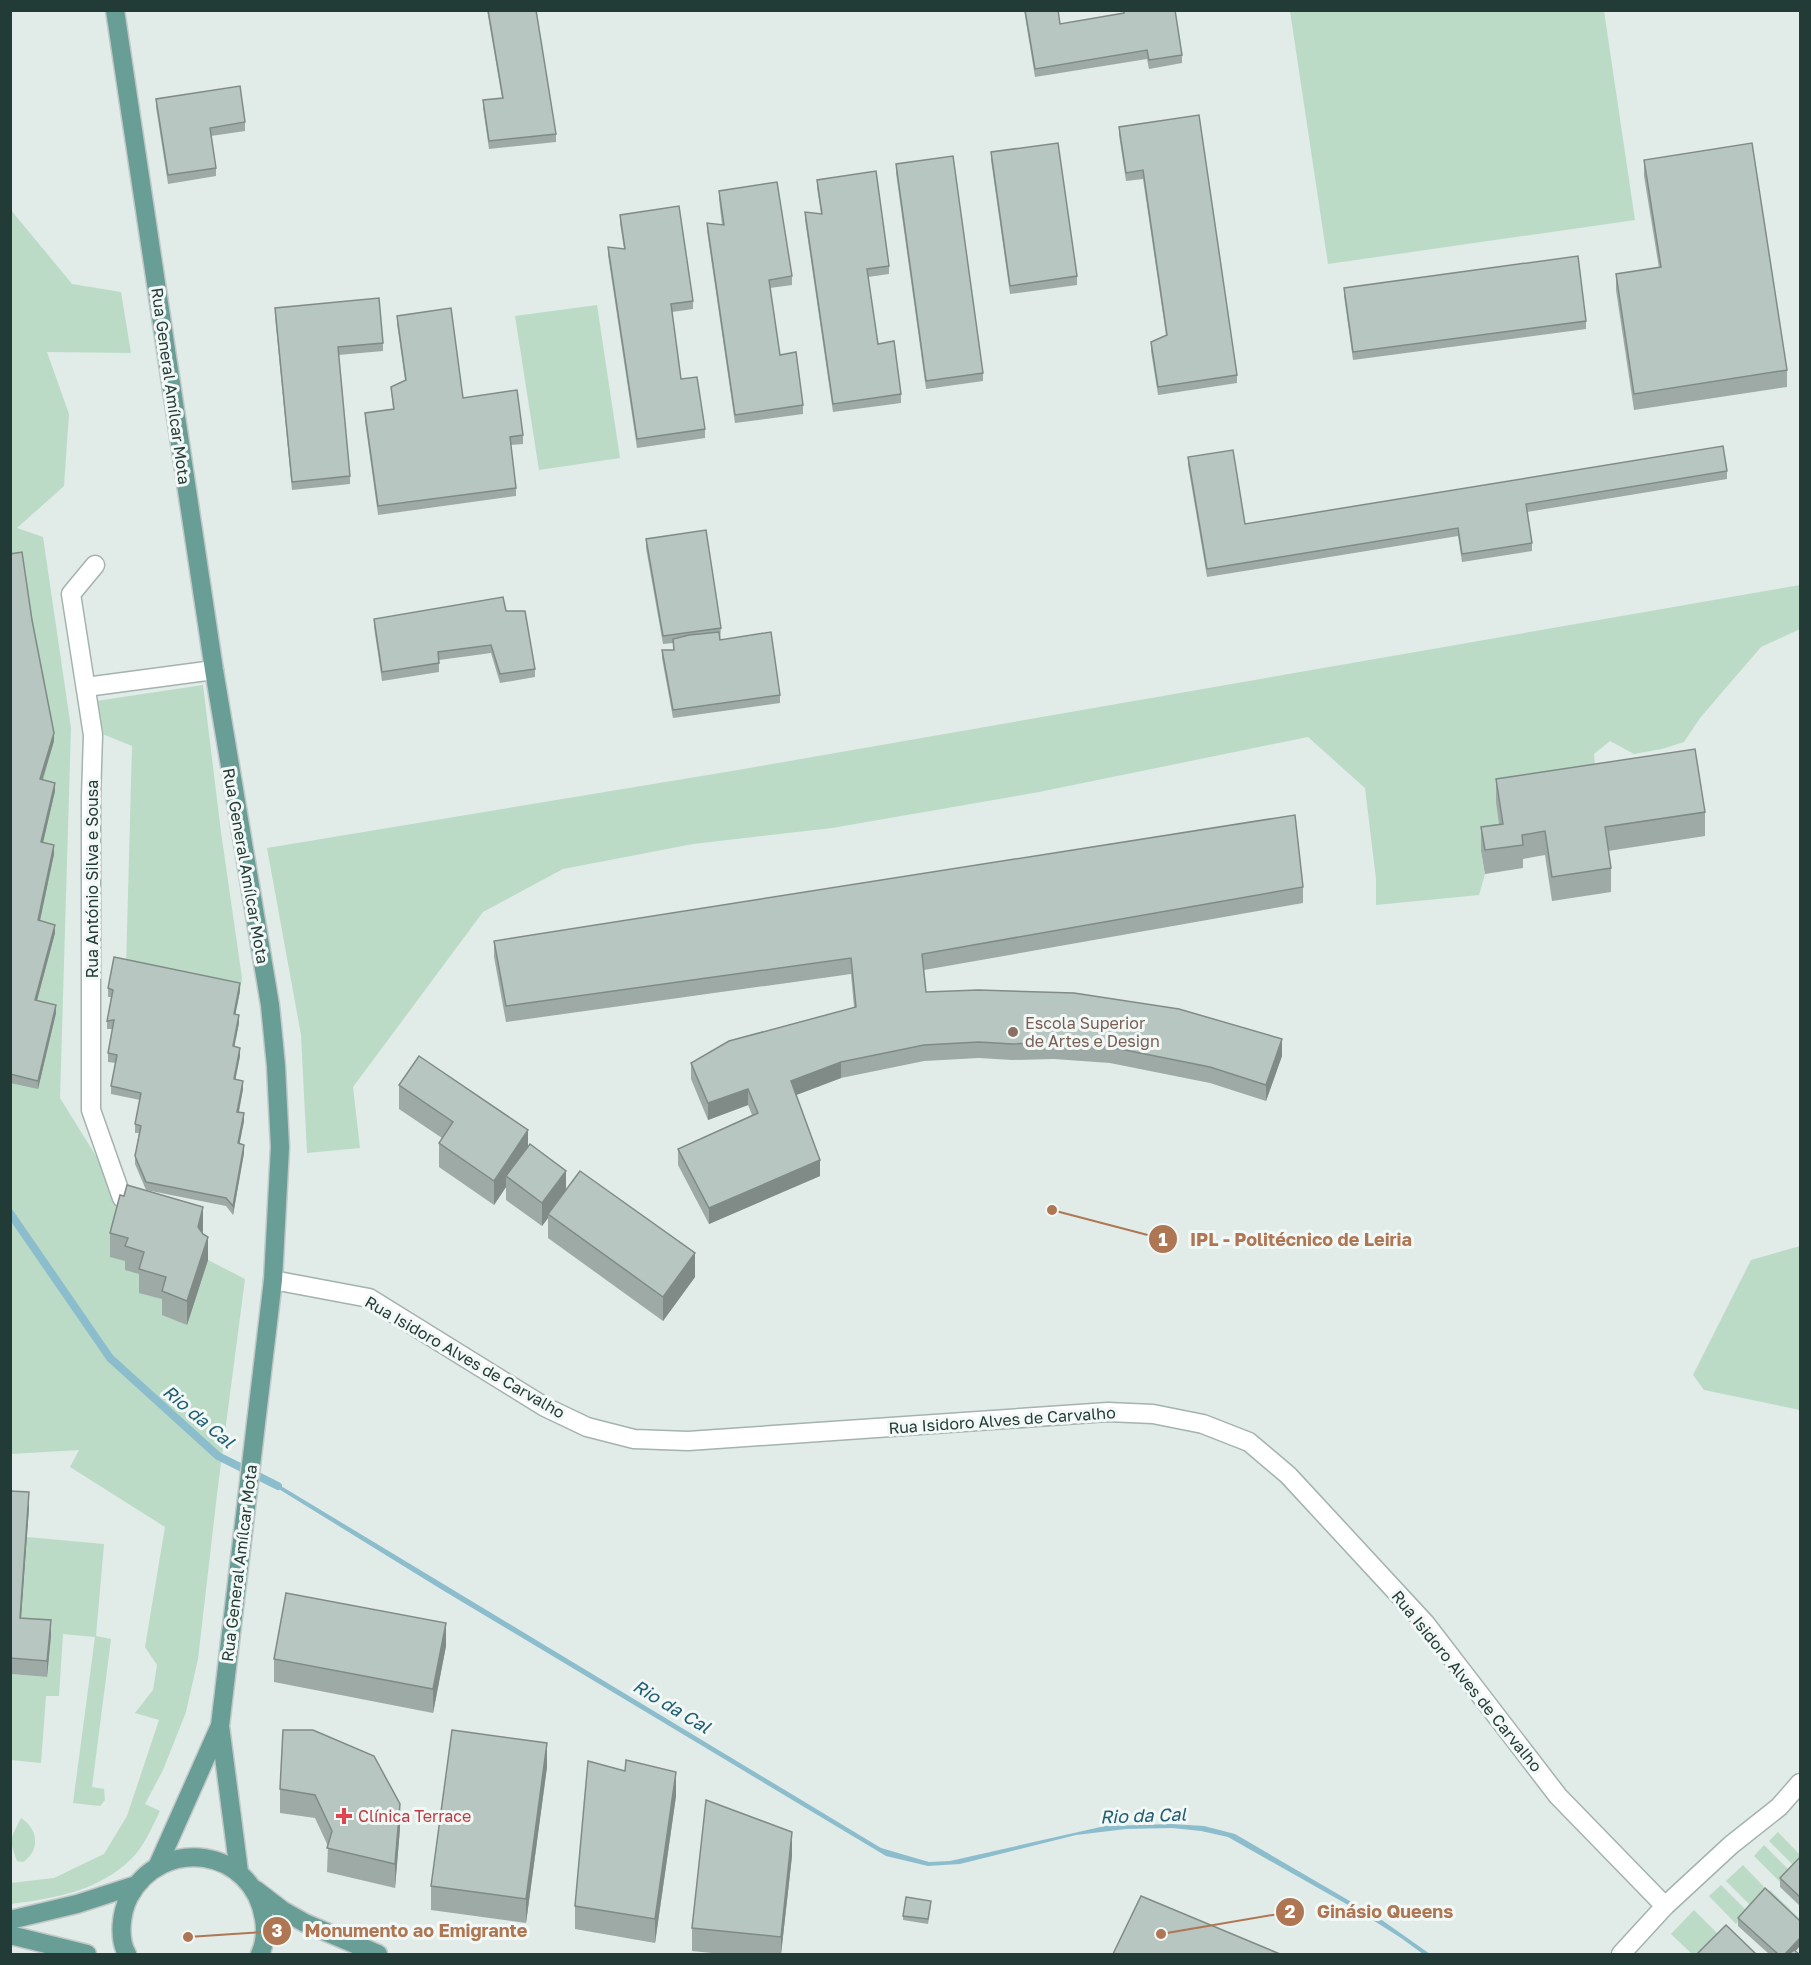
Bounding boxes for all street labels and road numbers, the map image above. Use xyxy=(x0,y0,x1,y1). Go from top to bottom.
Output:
street label: Rua General Amílcar Mota xyxy=(147,286,195,486)
street label: Rua General Amílcar Mota xyxy=(219,767,273,965)
street label: Rua António Silva e Sousa xyxy=(82,780,102,978)
street label: Rua Isidoro Alves de Carvalho xyxy=(361,1291,569,1423)
street label: Rua Isidoro Alves de Carvalho xyxy=(888,1402,1116,1438)
street label: Rua General Amílcar Mota xyxy=(217,1463,261,1663)
street label: Rua Isidoro Alves de Carvalho xyxy=(1388,1586,1546,1776)

